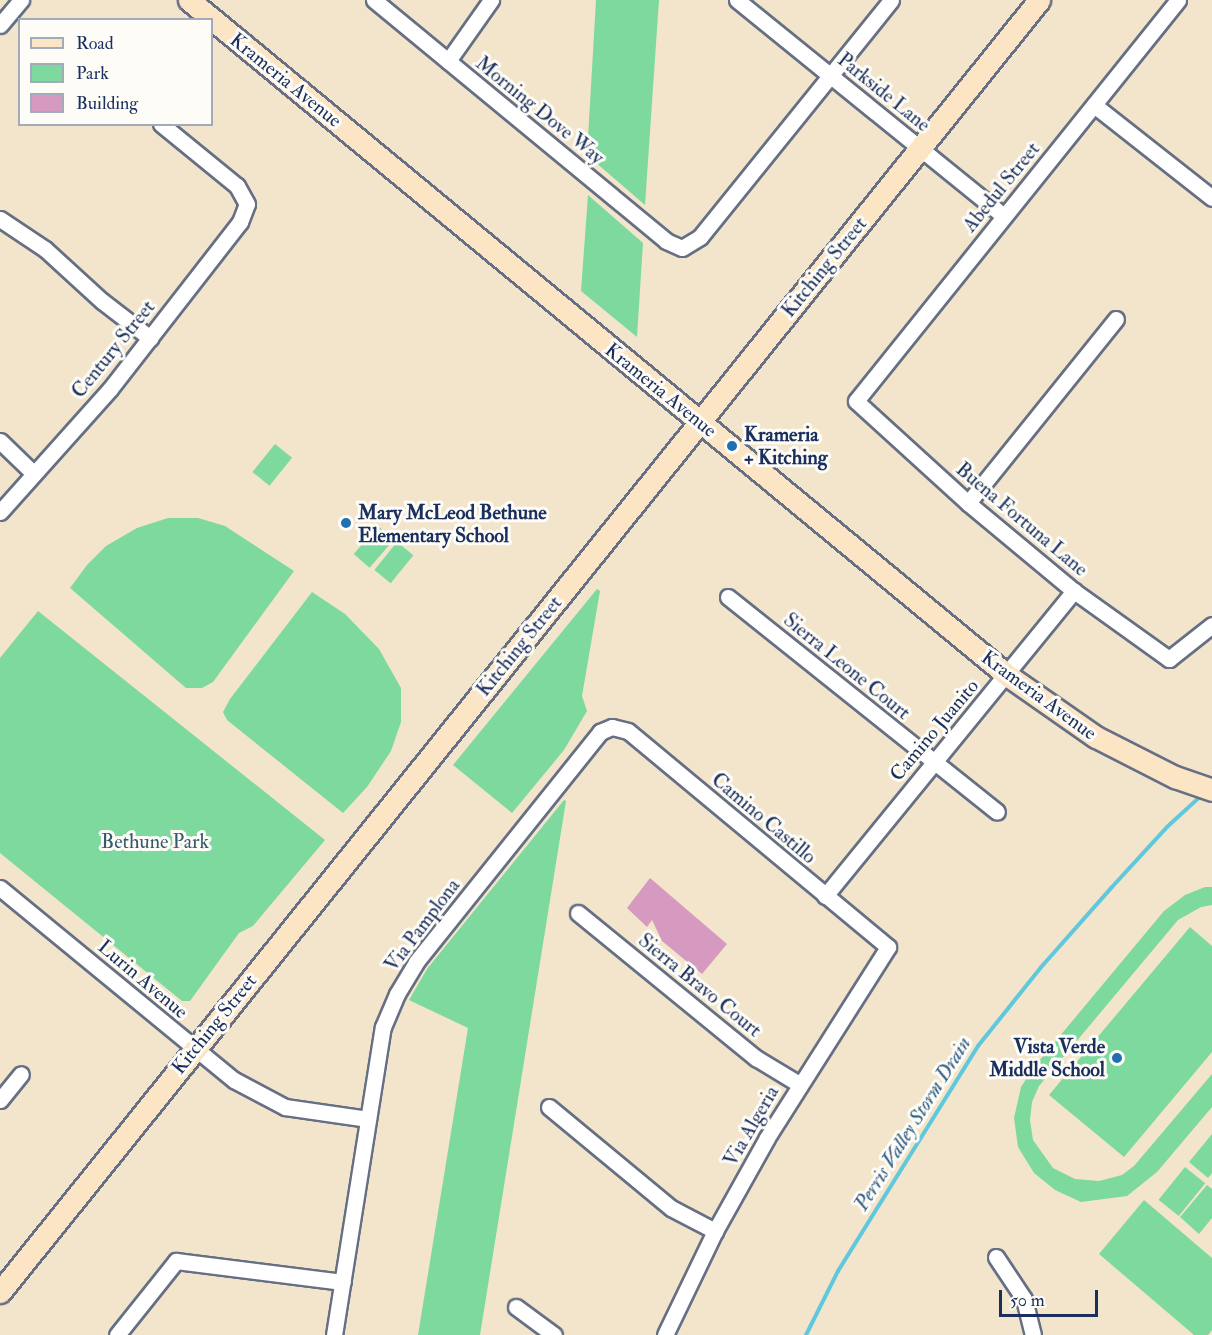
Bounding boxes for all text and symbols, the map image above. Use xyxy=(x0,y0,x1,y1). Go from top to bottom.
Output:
legend xyxy=(18,18,213,126)
street label: Krameria Avenue xyxy=(225,28,347,132)
text: Road xyxy=(76,32,114,55)
street label: Parkside Lane xyxy=(833,47,935,137)
street label: Morning Dove Way xyxy=(471,51,609,169)
text: Park xyxy=(76,62,109,85)
text: Building xyxy=(76,92,138,115)
street label: Abedul Street xyxy=(957,137,1045,237)
street label: Kitching Street xyxy=(776,212,872,322)
street label: Century Street xyxy=(66,295,160,403)
street label: Krameria Avenue xyxy=(600,338,722,442)
place label: Krameria + Kitching xyxy=(744,422,828,469)
marker: Krameria + Kitching xyxy=(725,439,739,453)
street label: Buena Fortuna Lane xyxy=(951,457,1093,581)
place label: Mary McLeod Bethune Elementary School xyxy=(358,500,547,547)
marker: Mary McLeod Bethune Elementary School xyxy=(339,516,353,530)
street label: Kitching Street xyxy=(471,591,567,701)
street label: Sierra Leone Court xyxy=(779,608,915,724)
street label: Krameria Avenue xyxy=(977,645,1101,745)
street label: Camino Juanito xyxy=(884,674,984,786)
street label: Camino Castillo xyxy=(707,767,821,869)
park label: Bethune Park xyxy=(101,829,209,853)
street label: Via Pamplona xyxy=(379,874,465,976)
street label: Sierra Bravo Court xyxy=(634,928,766,1042)
street label: Lurin Avenue xyxy=(93,934,193,1024)
street label: Kitching Street xyxy=(166,969,262,1079)
water label: Perris Valley Storm Drain xyxy=(849,1032,977,1216)
place label: Vista Verde Middle School xyxy=(989,1034,1105,1081)
marker: Vista Verde Middle School xyxy=(1110,1051,1124,1065)
street label: Via Algeria xyxy=(718,1082,784,1170)
scale bar xyxy=(1002,1278,1101,1316)
text: 50 m xyxy=(1010,1289,1045,1312)

